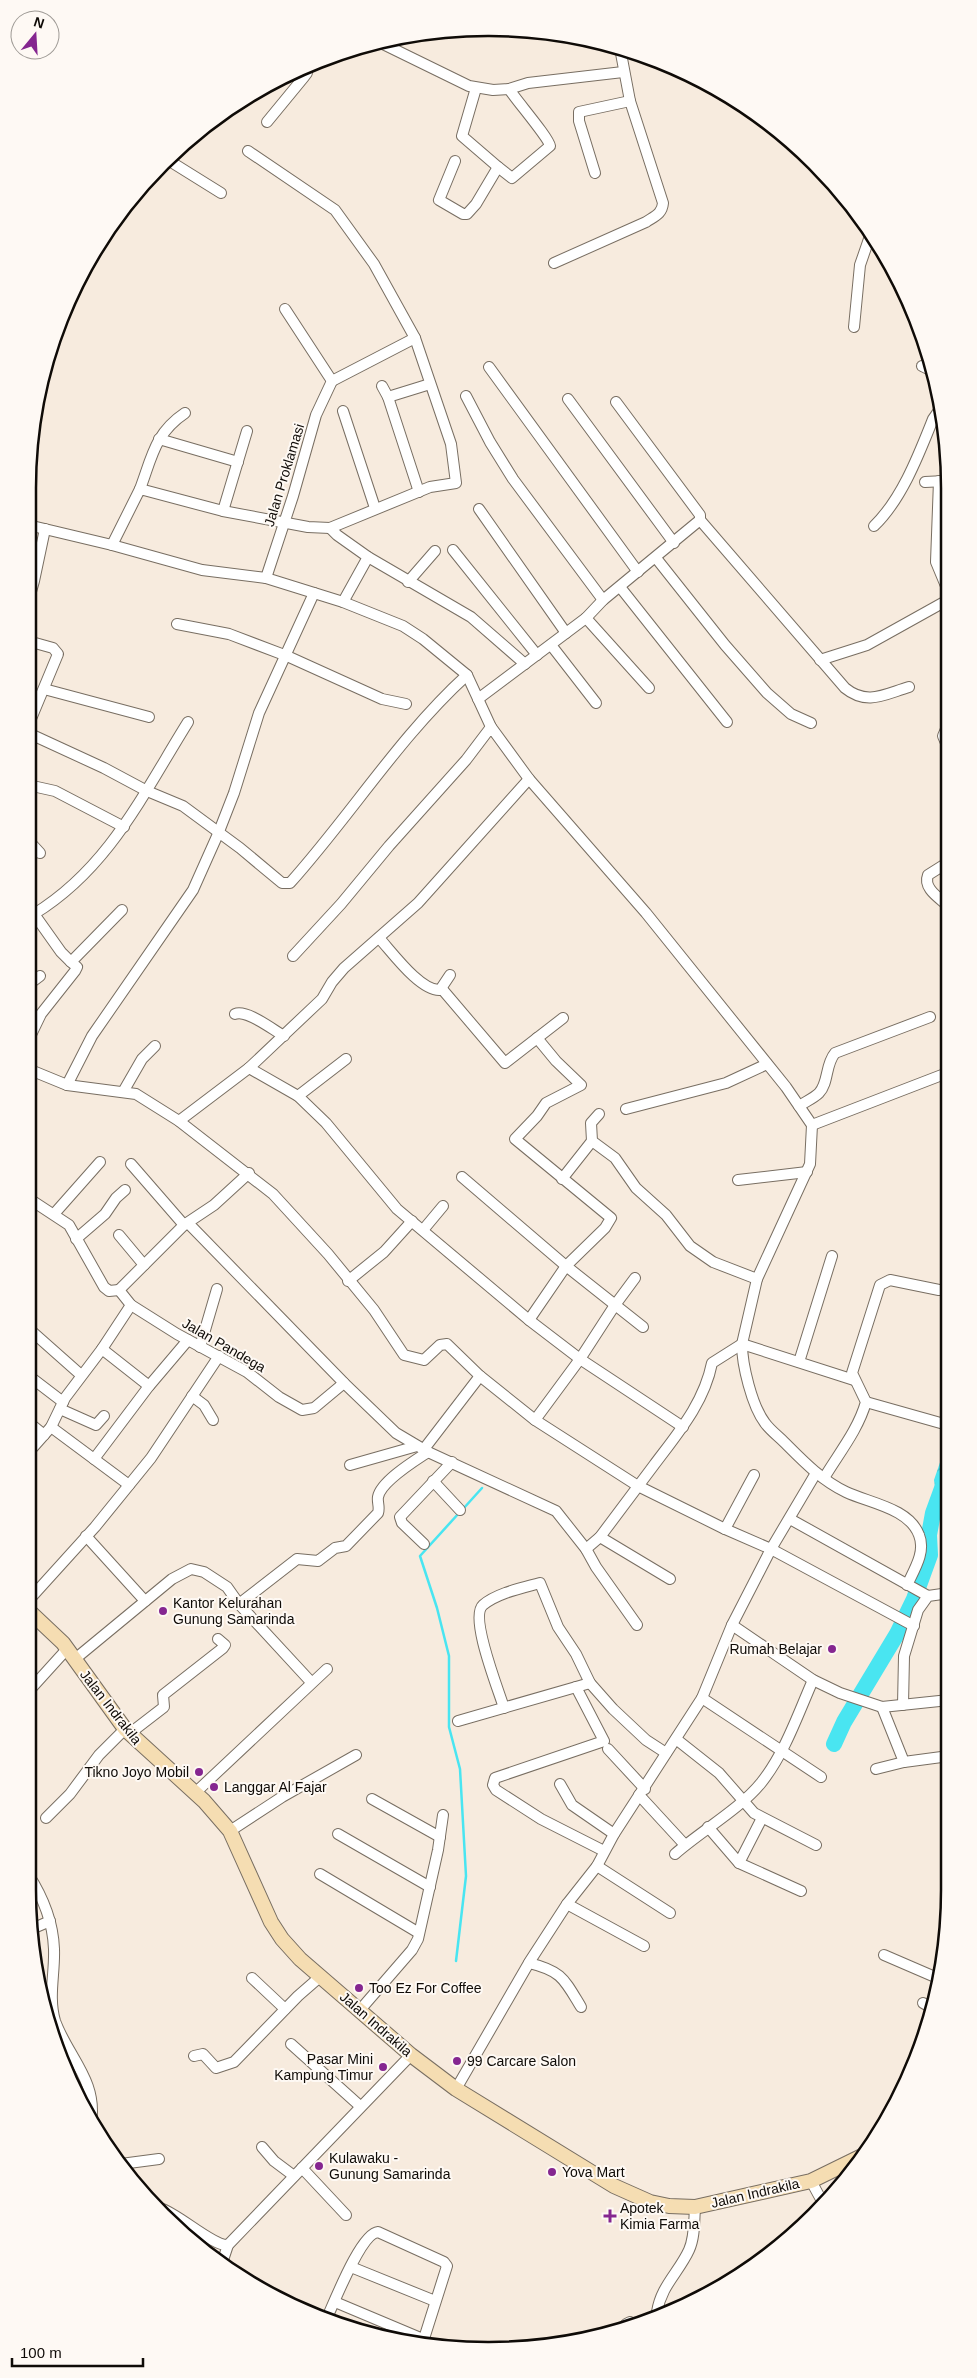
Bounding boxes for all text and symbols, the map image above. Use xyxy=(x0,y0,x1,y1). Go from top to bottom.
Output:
north arrow xyxy=(10,10,60,60)
text: N xyxy=(32,13,46,32)
street label: Jalan Proklamasi xyxy=(261,422,307,528)
street label: Jalan Pandega xyxy=(180,1315,269,1375)
place label: Kantor Kelurahan Gunung Samarinda xyxy=(173,1595,295,1627)
marker: Kantor Kelurahan Gunung Samarinda xyxy=(157,1605,169,1617)
place label: Rumah Belajar xyxy=(729,1641,822,1657)
marker: Rumah Belajar xyxy=(826,1643,838,1655)
street label: Jalan Indrakila xyxy=(77,1667,145,1748)
place label: Tikno Joyo Mobil xyxy=(84,1764,189,1780)
marker: Tikno Joyo Mobil xyxy=(193,1766,205,1778)
place label: Langgar Al Fajar xyxy=(224,1779,327,1795)
marker: Langgar Al Fajar xyxy=(208,1781,220,1793)
place label: Too Ez For Coffee xyxy=(369,1980,482,1996)
marker: Too Ez For Coffee xyxy=(353,1982,365,1994)
street label: Jalan Indrakila xyxy=(337,1988,415,2060)
place label: Pasar Mini Kampung Timur xyxy=(274,2051,373,2083)
place label: 99 Carcare Salon xyxy=(467,2053,576,2069)
marker: 99 Carcare Salon xyxy=(451,2055,463,2067)
marker: Pasar Mini Kampung Timur xyxy=(377,2061,389,2073)
place label: Kulawaku - Gunung Samarinda xyxy=(329,2150,451,2182)
marker: Kulawaku - Gunung Samarinda xyxy=(313,2160,325,2172)
place label: Yova Mart xyxy=(562,2164,625,2180)
marker: Yova Mart xyxy=(546,2166,558,2178)
street label: Jalan Indrakila xyxy=(709,2175,801,2211)
place label: Apotek Kimia Farma xyxy=(620,2200,700,2232)
marker: Apotek Kimia Farma xyxy=(604,2210,616,2222)
scale bar xyxy=(12,2336,144,2368)
text: 100 m xyxy=(20,2344,62,2361)

